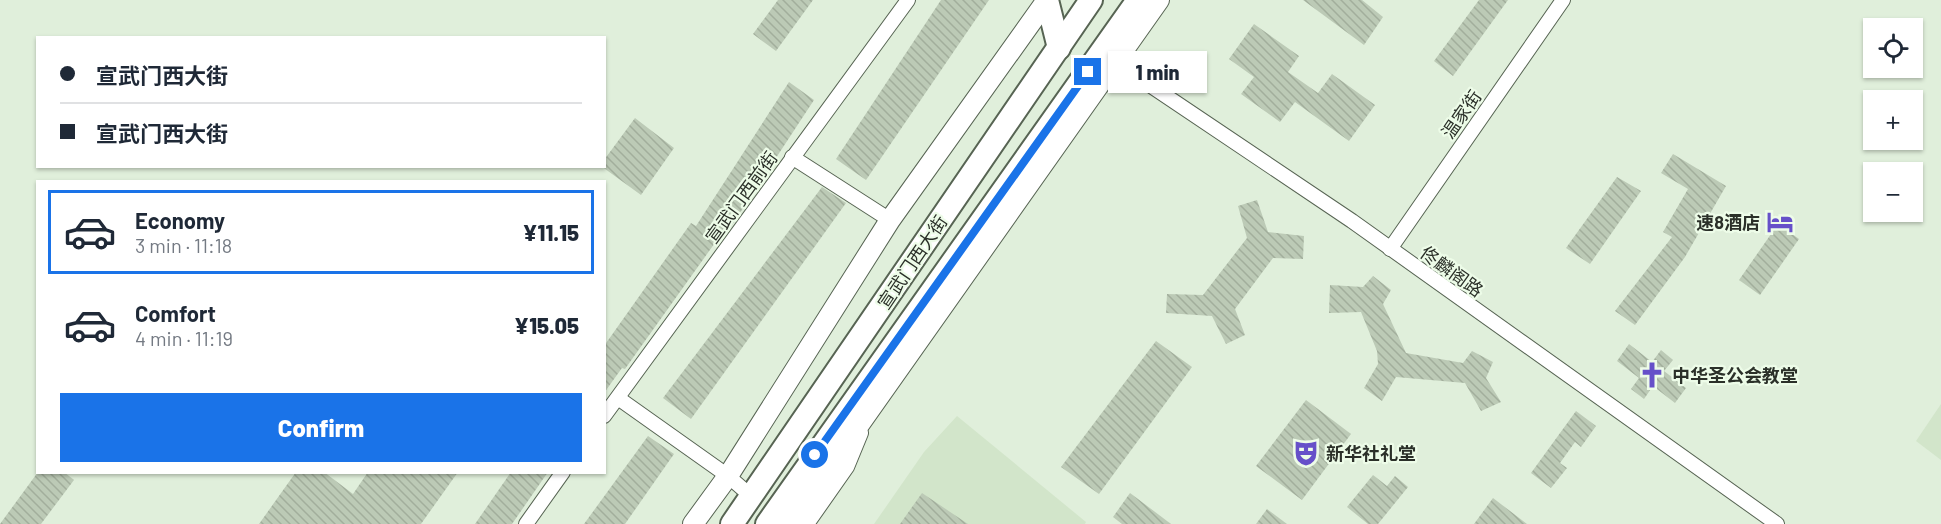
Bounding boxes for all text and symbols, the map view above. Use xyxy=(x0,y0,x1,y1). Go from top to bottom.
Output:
map controls xyxy=(1863,18,1923,222)
button: locate xyxy=(1863,18,1923,78)
callout: 1 min xyxy=(1109,51,1208,93)
route end xyxy=(1074,58,1101,85)
text: 1 min xyxy=(1136,60,1179,84)
text: 宣武门西大街 xyxy=(96,62,228,88)
street label: 温家街 xyxy=(1437,86,1485,142)
button: + xyxy=(1863,90,1923,150)
text: 宣武门西大街 xyxy=(96,120,228,146)
street label: 宣武门西前街 xyxy=(700,147,782,247)
button: − xyxy=(1863,162,1923,222)
icon: car xyxy=(63,205,117,259)
text: Economy xyxy=(135,207,225,233)
hotel icon: 速8酒店 xyxy=(1765,207,1795,237)
street label: 宣武门西大街 xyxy=(873,211,951,313)
place label: 速8酒店 xyxy=(1696,211,1760,233)
text: ¥11.15 xyxy=(522,219,579,245)
text: 3 min · 11:18 xyxy=(135,233,232,257)
street label: 佟麟阁路 xyxy=(1416,241,1488,301)
icon: car xyxy=(63,298,117,352)
text: Comfort xyxy=(135,300,216,326)
text: ¥15.05 xyxy=(514,312,579,338)
text: 4 min · 11:19 xyxy=(135,326,233,350)
church icon: 中华圣公会教堂 xyxy=(1637,360,1667,390)
place label: 中华圣公会教堂 xyxy=(1672,364,1798,386)
button: Confirm xyxy=(60,393,582,462)
theatre icon: 新华社礼堂 xyxy=(1291,438,1321,468)
route start xyxy=(801,441,828,468)
place label: 新华社礼堂 xyxy=(1326,442,1416,464)

